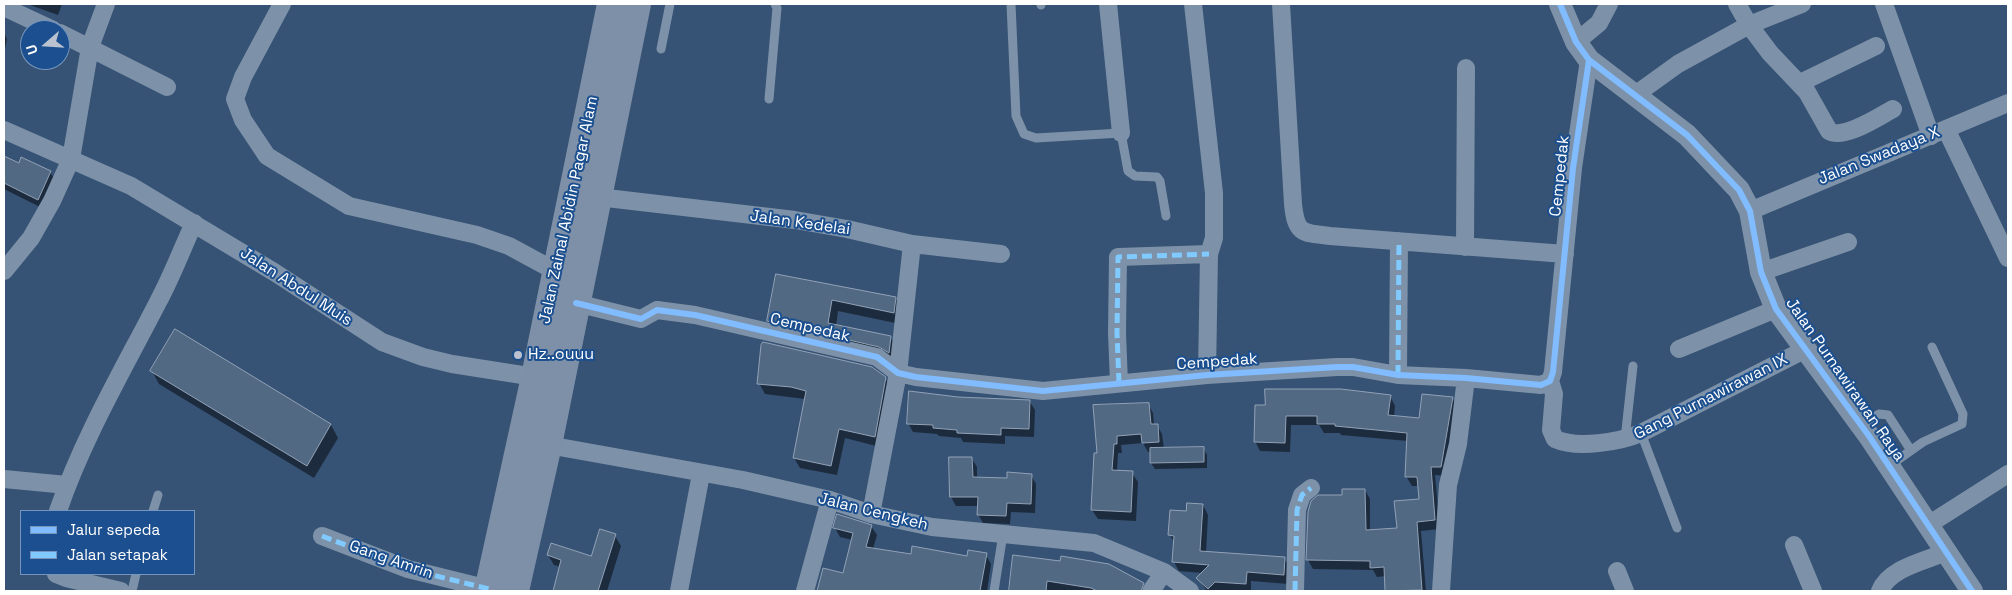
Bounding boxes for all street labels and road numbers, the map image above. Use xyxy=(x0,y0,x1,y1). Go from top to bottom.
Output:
street label: Jalan Zainal Abidin Pagar Alam xyxy=(535,94,603,326)
street label: Jalan Swadaya X xyxy=(1815,123,1943,189)
street label: Cempedak xyxy=(1546,135,1574,217)
street label: Jalan Kedelai xyxy=(749,206,851,240)
street label: Jalan Abdul Muis xyxy=(236,244,356,330)
street label: Jalan Purnawirawan Raya xyxy=(1781,295,1909,465)
street label: Cempedak xyxy=(768,309,852,347)
street label: Cempedak xyxy=(1176,350,1258,374)
street label: Gang Purnawirawan IX xyxy=(1631,350,1791,444)
street label: Jalan Cengkeh xyxy=(816,489,930,535)
street label: Gang Amrin xyxy=(346,537,436,583)

